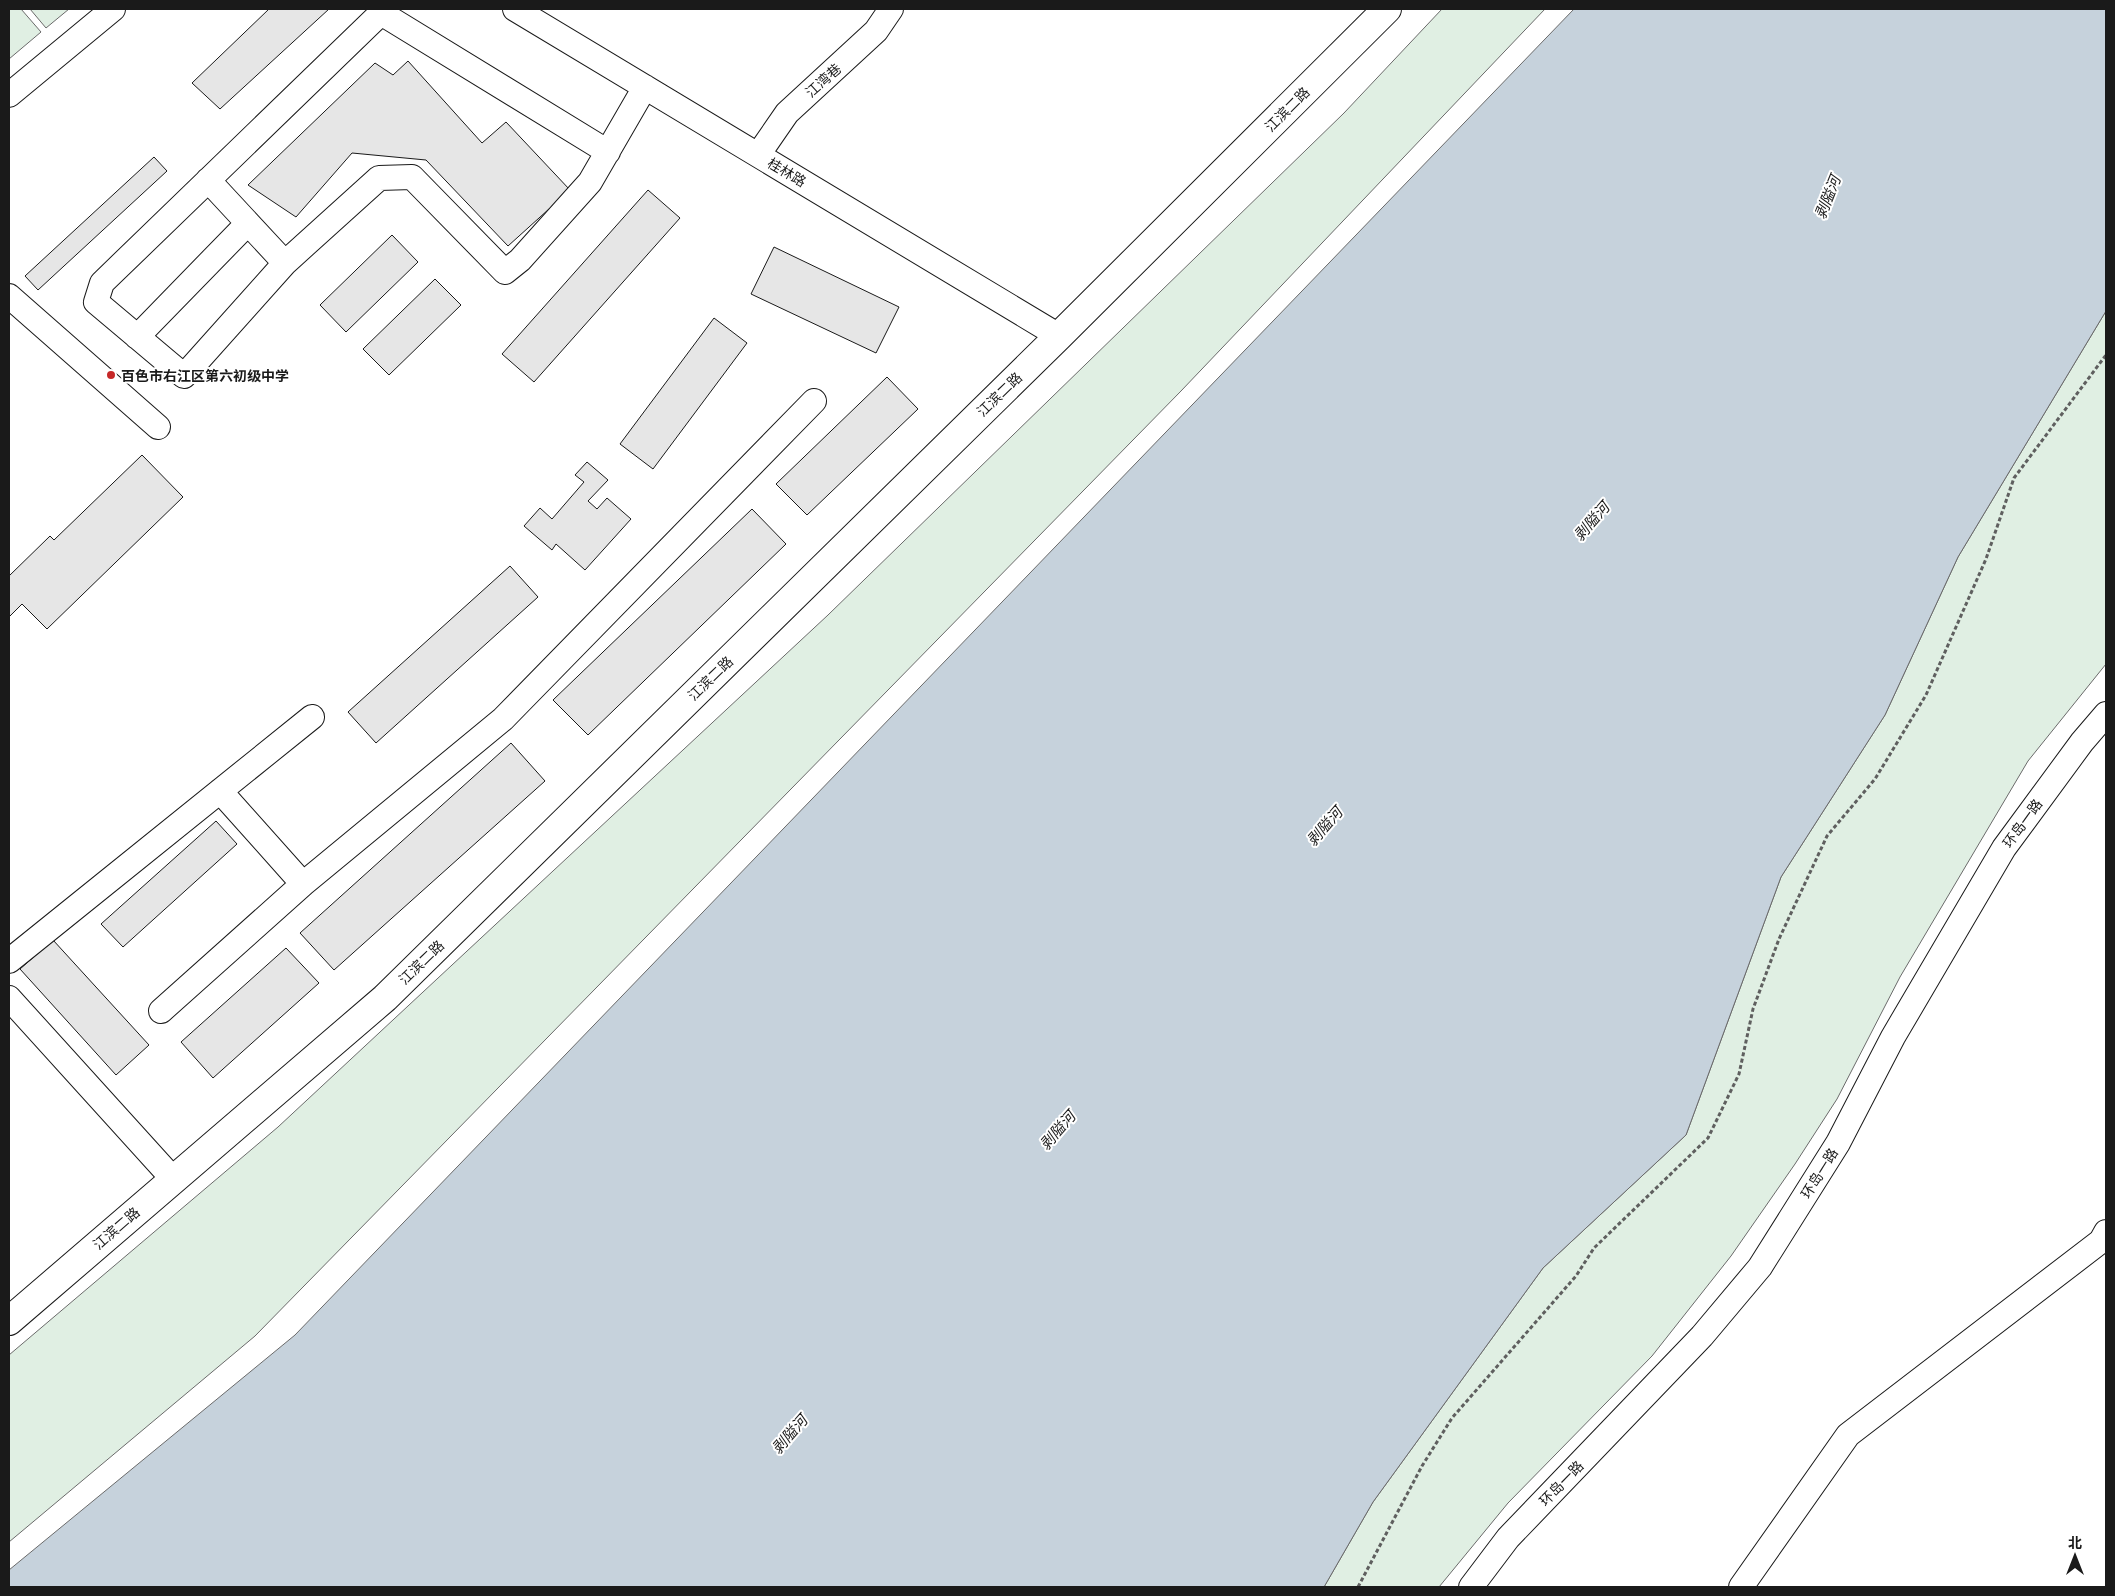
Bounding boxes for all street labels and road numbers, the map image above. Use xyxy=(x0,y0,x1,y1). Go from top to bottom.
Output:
street label: 江湾巷 xyxy=(801,59,845,101)
street label: 江滨二路 xyxy=(1260,82,1314,136)
street label: 桂林路 xyxy=(764,153,810,191)
street label: 江滨二路 xyxy=(972,368,1026,420)
street label: 江滨二路 xyxy=(683,652,737,704)
street label: 环岛一路 xyxy=(1998,795,2046,851)
street label: 江滨二路 xyxy=(394,936,448,988)
street label: 环岛一路 xyxy=(1796,1144,1842,1202)
street label: 江滨二路 xyxy=(89,1202,143,1254)
street label: 环岛一路 xyxy=(1535,1456,1587,1510)

